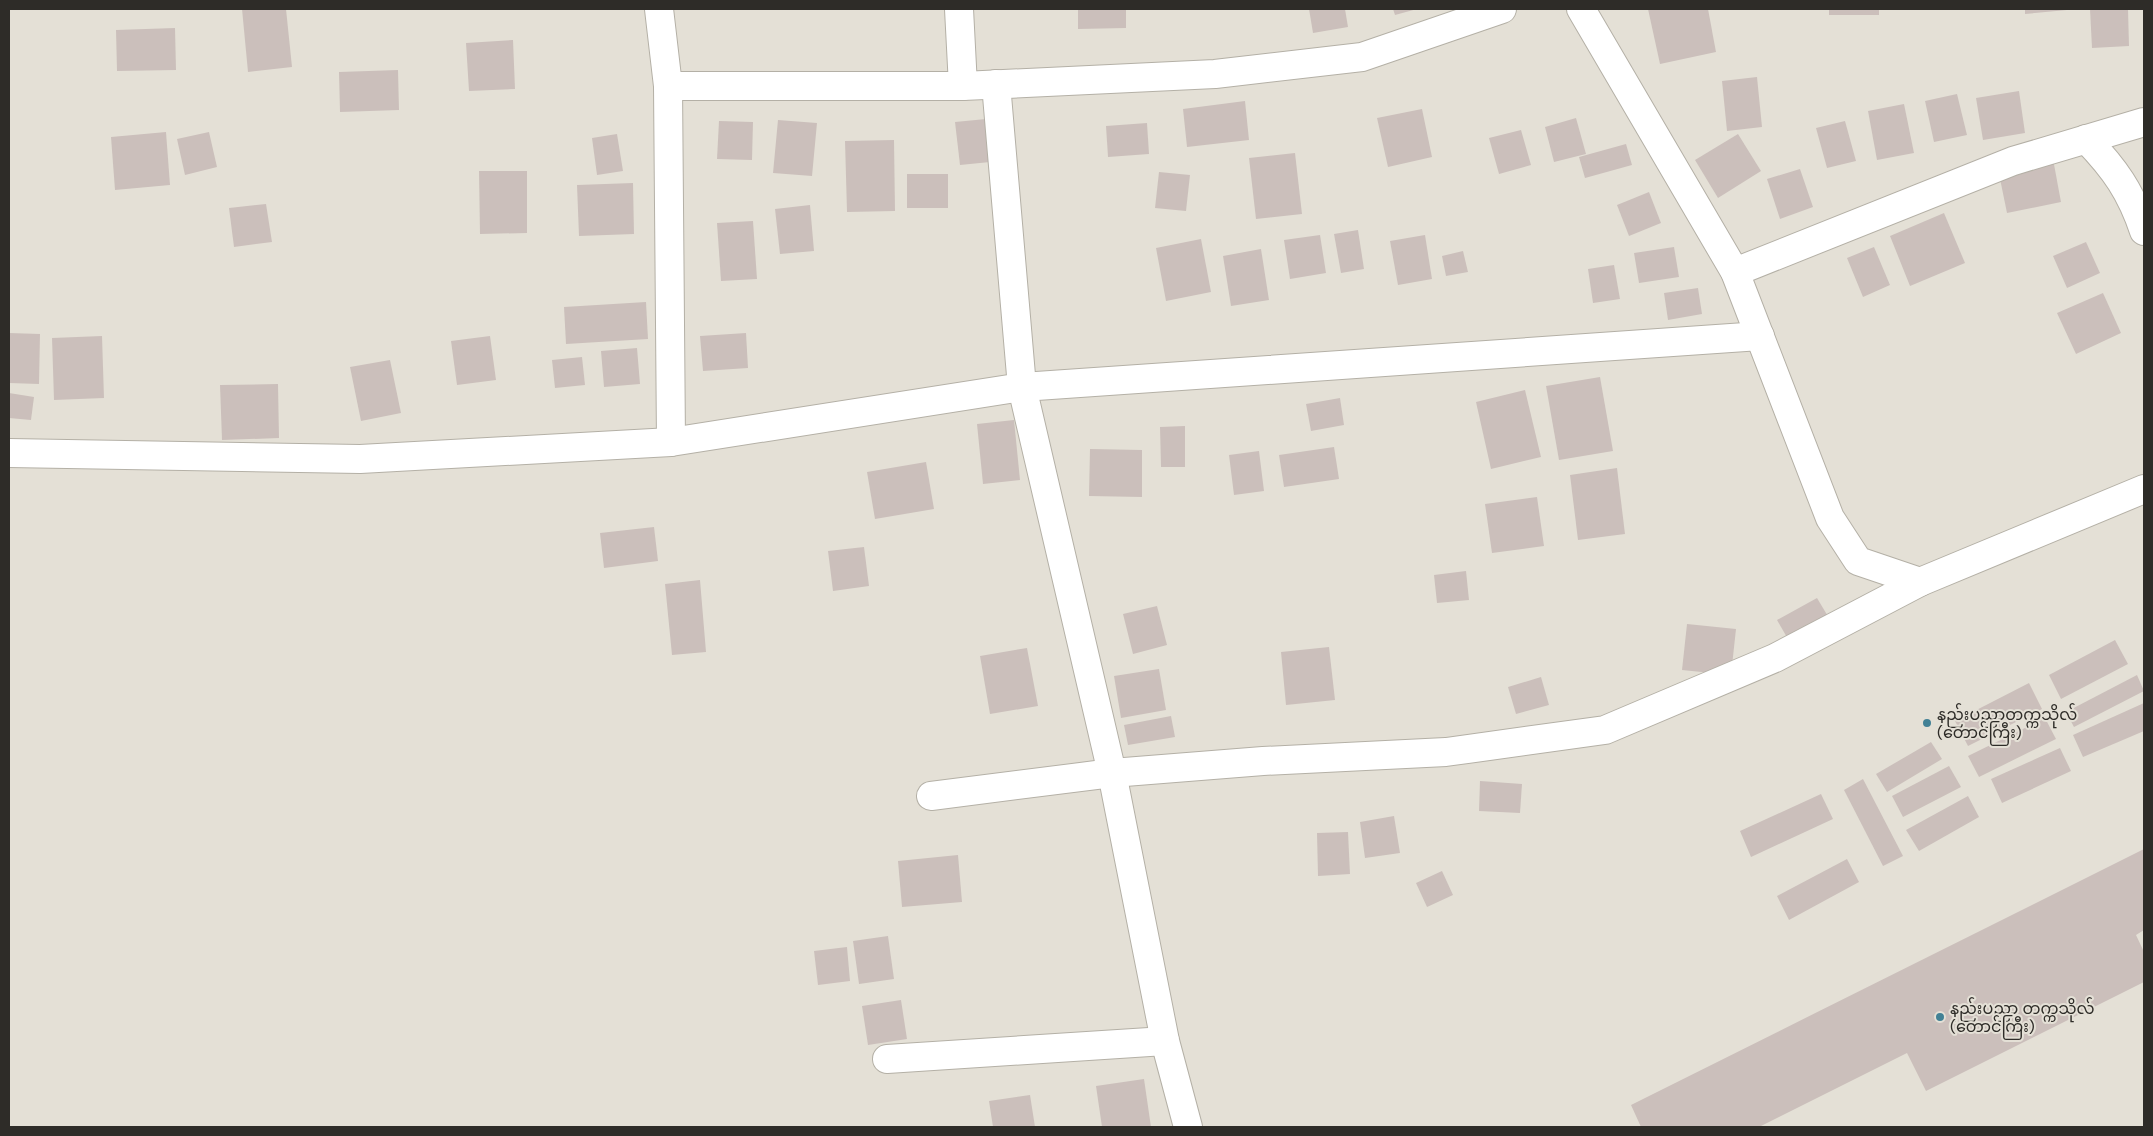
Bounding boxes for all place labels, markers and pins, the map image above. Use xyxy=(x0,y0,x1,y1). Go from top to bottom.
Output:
place label: နည်းပညာတက္ကသိုလ် (တောင်ကြီး) xyxy=(1937,703,2077,746)
marker: နည်းပညာတက္ကသိုလ် (တောင်ကြီး) xyxy=(1921,717,1933,729)
place label: နည်းပညာ တက္ကသိုလ် (တောင်ကြီး) xyxy=(1950,997,2095,1040)
marker: နည်းပညာ တက္ကသိုလ် (တောင်ကြီး) xyxy=(1934,1011,1946,1023)

